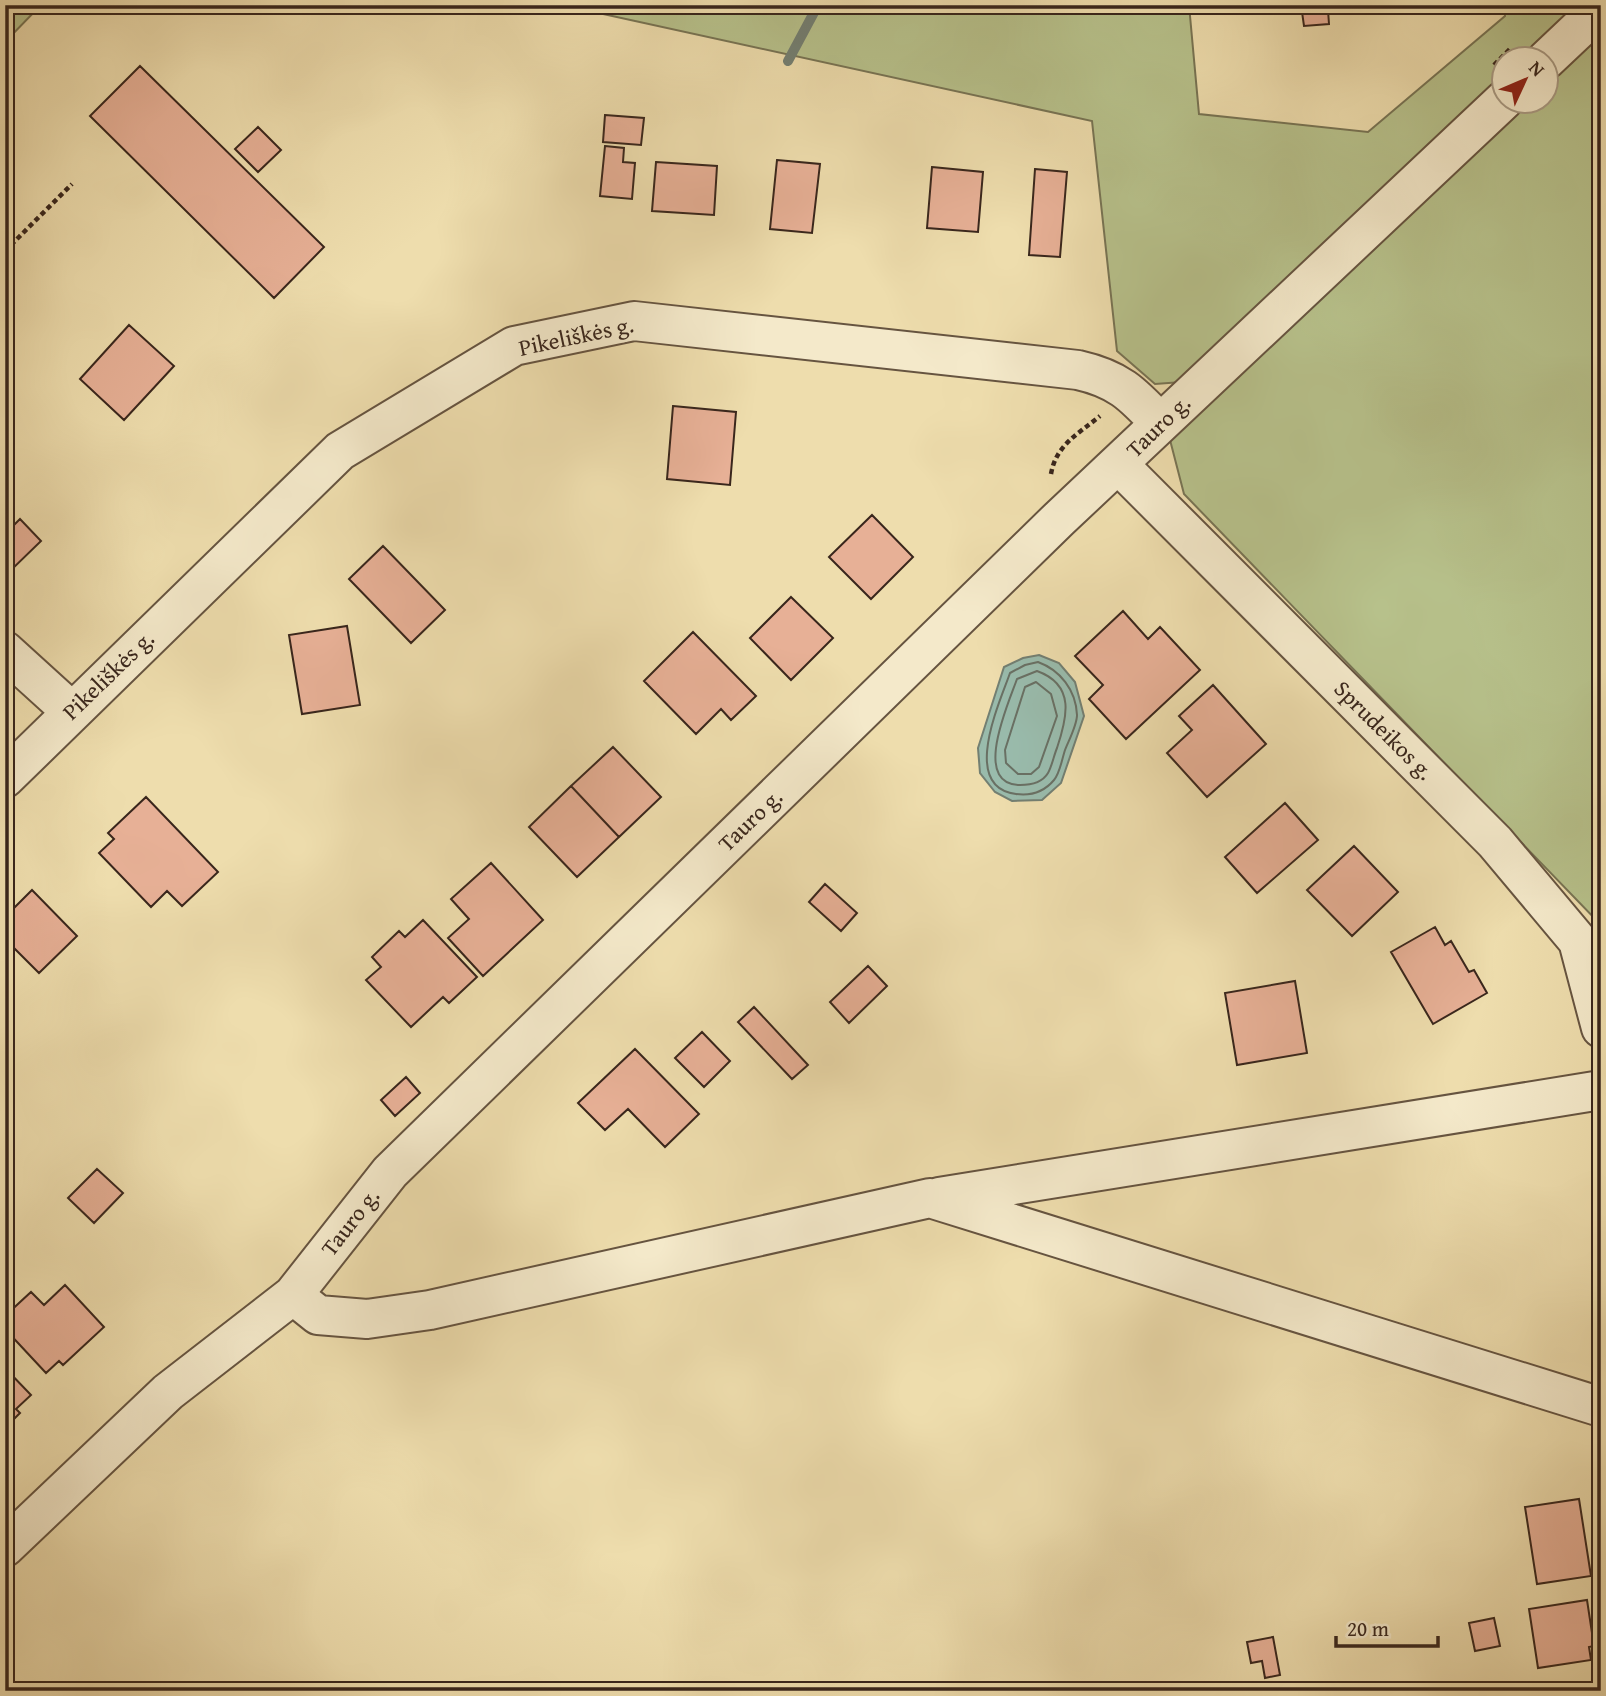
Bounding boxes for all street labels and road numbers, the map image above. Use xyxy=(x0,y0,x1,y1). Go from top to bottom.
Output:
street label: Pikeliškės g. xyxy=(515,307,636,364)
street label: Tauro g. xyxy=(1118,387,1197,465)
street label: Pikeliškės g. xyxy=(54,622,161,727)
street label: Sprudeikos g. xyxy=(1327,672,1442,787)
street label: Tauro g. xyxy=(710,781,789,859)
street label: Tauro g. xyxy=(313,1181,387,1263)

